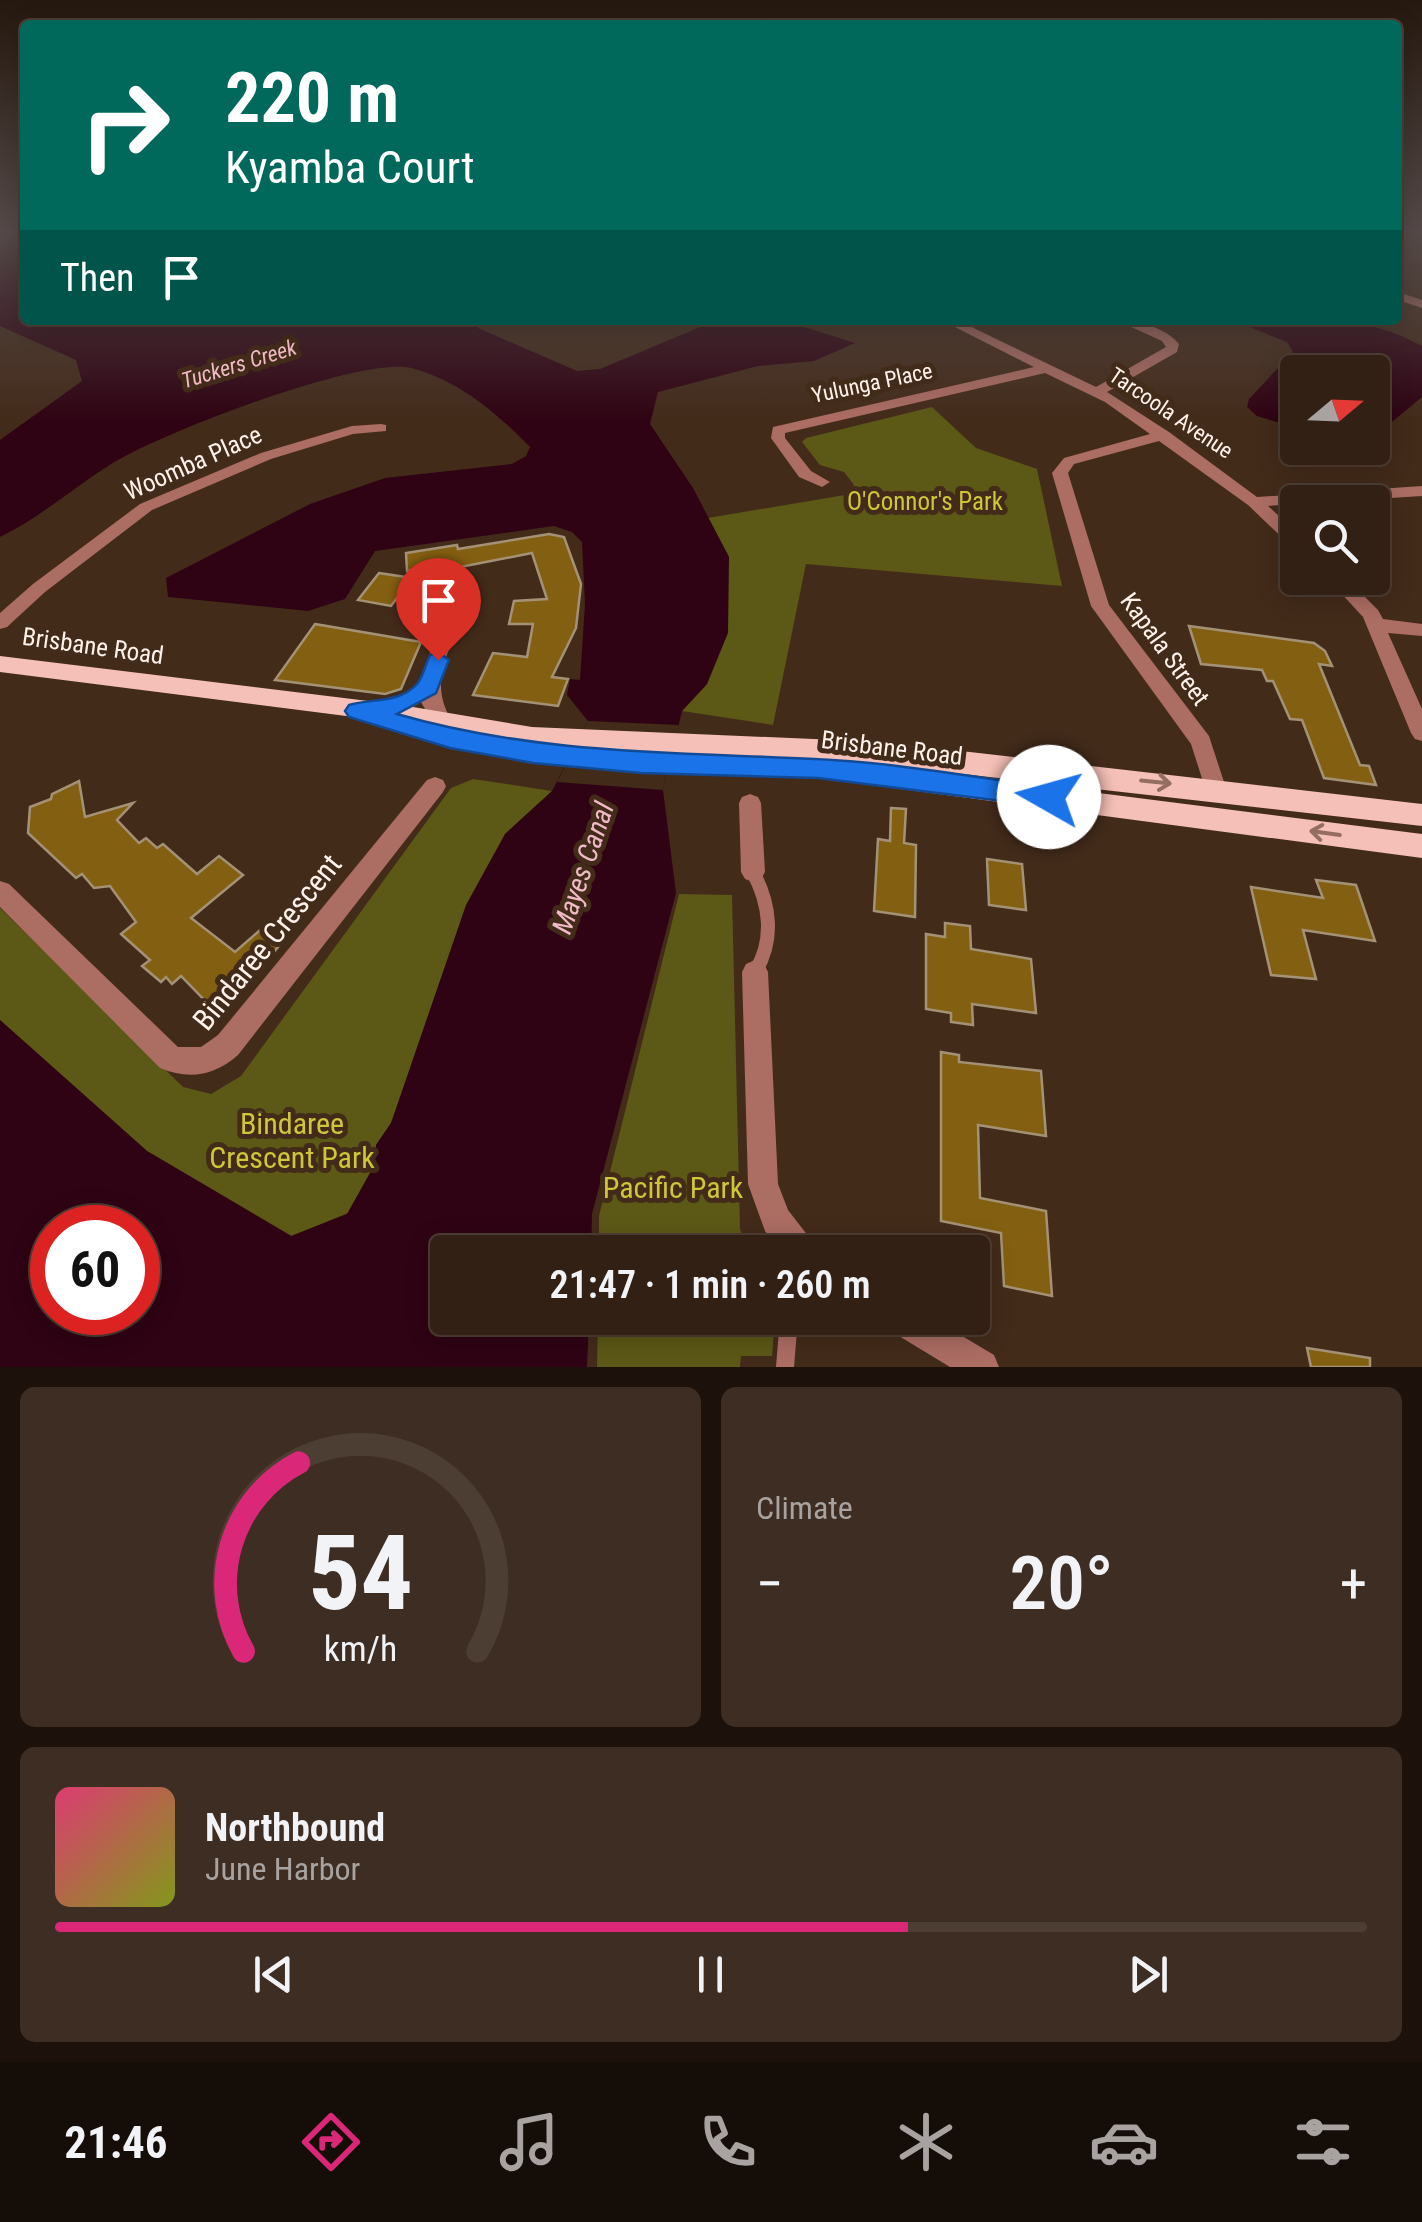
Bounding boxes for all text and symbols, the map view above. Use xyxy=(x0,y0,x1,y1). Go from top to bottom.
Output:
text: 220 m xyxy=(225,57,399,139)
icon: right xyxy=(60,60,190,190)
text: Kyamba Court xyxy=(225,141,475,194)
icon: arrive xyxy=(154,250,209,305)
text: Then xyxy=(60,256,134,300)
water label: Tuckers Creek xyxy=(178,335,300,393)
north arrow xyxy=(1280,355,1390,465)
map controls xyxy=(1280,355,1390,595)
street label: Yulunga Place xyxy=(809,358,935,408)
street label: Tarcoola Avenue xyxy=(1105,363,1237,463)
street label: Woomba Place xyxy=(120,420,266,506)
button: search xyxy=(1280,485,1390,595)
park label: O'Connor's Park xyxy=(847,487,1004,516)
pin xyxy=(396,558,481,661)
icon: arrive xyxy=(411,573,466,628)
street label: Kapala Street xyxy=(1114,587,1216,711)
street label: Brisbane Road xyxy=(20,622,166,670)
street label: Brisbane Road xyxy=(820,725,964,771)
position arrow xyxy=(997,745,1101,849)
one-way arrow xyxy=(1139,773,1171,792)
water label: Mayes Canal xyxy=(545,797,621,938)
one-way arrow xyxy=(1310,823,1342,842)
street label: Bindaree Crescent xyxy=(185,847,349,1037)
park label: Bindaree Crescent Park xyxy=(209,1106,375,1175)
park label: Pacific Park xyxy=(603,1170,744,1205)
speed limit sign: 60 xyxy=(30,1205,160,1335)
text: 21:47 · 1 min · 260 m xyxy=(550,1263,870,1307)
text: Climate xyxy=(756,1489,853,1527)
text: 54 xyxy=(308,1513,413,1634)
text: 20° xyxy=(1009,1539,1114,1627)
text: − xyxy=(756,1552,784,1616)
text: + xyxy=(1340,1552,1367,1616)
text: km/h xyxy=(324,1628,397,1670)
text: Northbound xyxy=(205,1806,385,1850)
text: June Harbor xyxy=(205,1850,360,1888)
icon: previous xyxy=(246,1947,301,2002)
icon: pause xyxy=(683,1947,738,2002)
icon: next xyxy=(1121,1947,1176,2002)
icon: directions xyxy=(296,2107,366,2177)
icon: music xyxy=(494,2107,564,2177)
icon: phone xyxy=(693,2107,763,2177)
icon: climate xyxy=(891,2107,961,2177)
icon: car xyxy=(1089,2107,1159,2177)
icon: filters xyxy=(1288,2107,1358,2177)
text: 21:46 xyxy=(64,2116,167,2169)

